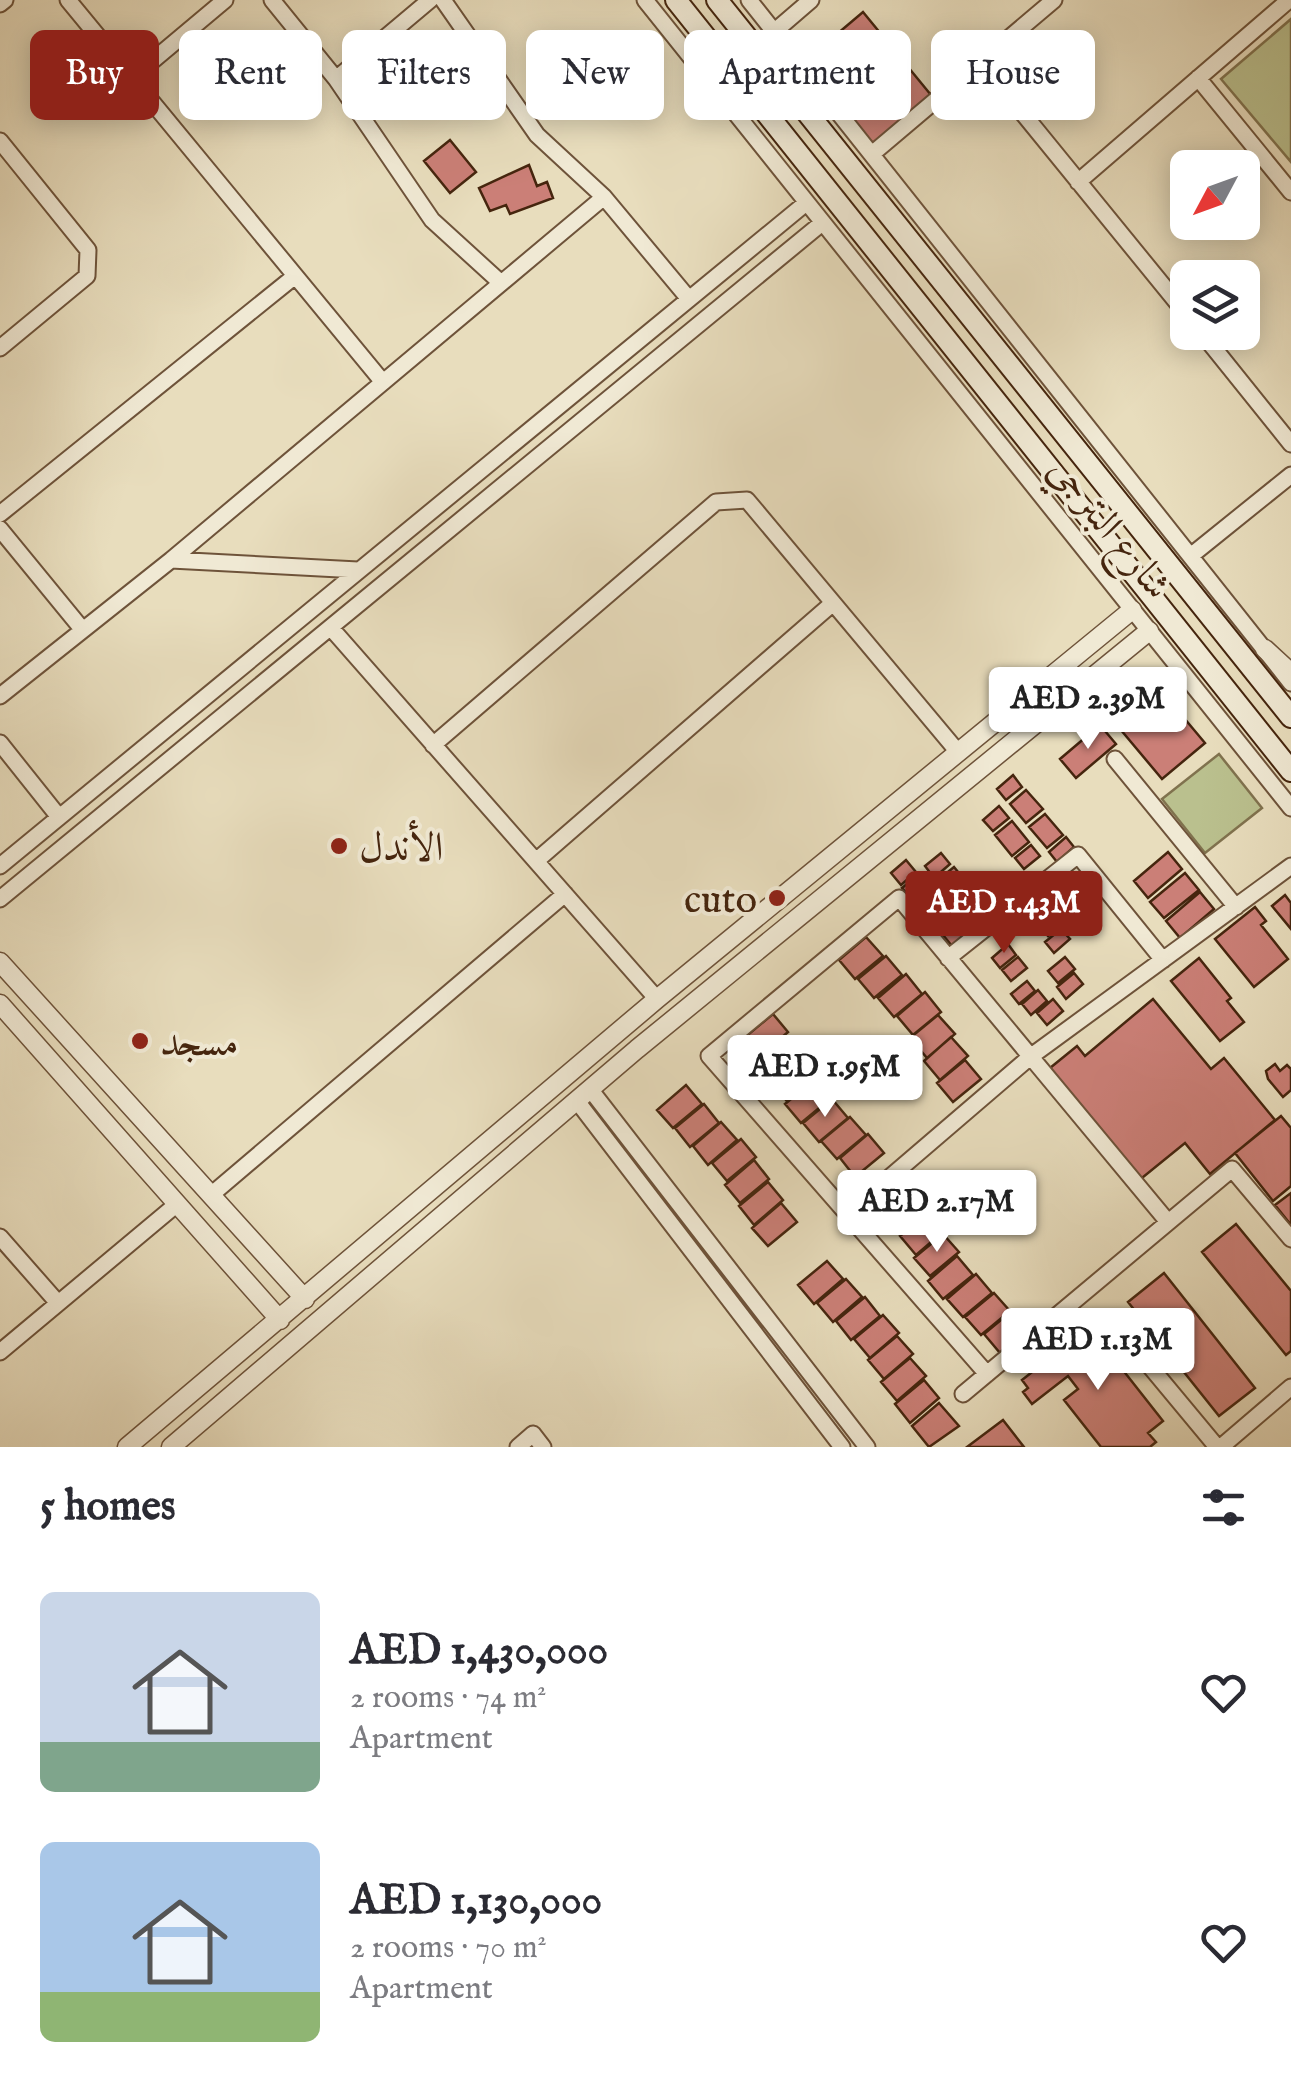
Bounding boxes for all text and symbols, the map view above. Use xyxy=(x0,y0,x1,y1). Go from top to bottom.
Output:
chip: Buy xyxy=(30,30,159,120)
chip: Rent xyxy=(179,30,322,120)
chip: Filters xyxy=(342,30,506,120)
chip: New xyxy=(526,30,664,120)
chip: Apartment xyxy=(684,30,911,120)
chip: House xyxy=(931,30,1095,120)
north arrow xyxy=(1170,150,1260,240)
map controls xyxy=(1170,150,1260,350)
button: layers xyxy=(1170,260,1260,350)
street label: شارع البترجي xyxy=(1031,447,1181,614)
pin: AED 2.39M xyxy=(974,667,1202,752)
text: AED 2.39M xyxy=(1011,679,1165,720)
place label: الأندل xyxy=(359,819,444,875)
marker: الأندل xyxy=(328,835,350,857)
pin: AED 1.43M xyxy=(890,871,1118,956)
place label: cuto xyxy=(684,876,757,927)
text: AED 1.43M xyxy=(927,883,1081,924)
marker: cuto xyxy=(766,887,788,909)
place label: مسجد xyxy=(160,1019,238,1070)
marker: مسجد xyxy=(129,1030,151,1052)
pin: AED 1.95M xyxy=(711,1035,939,1120)
text: AED 1.95M xyxy=(750,1047,900,1088)
pin: AED 2.17M xyxy=(823,1170,1051,1255)
text: AED 2.17M xyxy=(859,1182,1015,1223)
pin: AED 1.13M xyxy=(984,1308,1212,1393)
text: AED 1.13M xyxy=(1023,1320,1173,1361)
icon: filters xyxy=(1196,1480,1251,1535)
text: 5 homes xyxy=(40,1481,176,1534)
text: AED 1,430,000 xyxy=(350,1625,608,1678)
icon: home xyxy=(120,1632,240,1752)
icon: heart xyxy=(1196,1665,1251,1720)
text: 2 rooms · 74 m² xyxy=(350,1678,546,1719)
text: Apartment xyxy=(350,1719,493,1760)
text: AED 1,130,000 xyxy=(350,1875,602,1928)
icon: home xyxy=(120,1882,240,2002)
icon: heart xyxy=(1196,1915,1251,1970)
text: 2 rooms · 70 m² xyxy=(350,1928,547,1969)
text: Apartment xyxy=(350,1969,493,2010)

